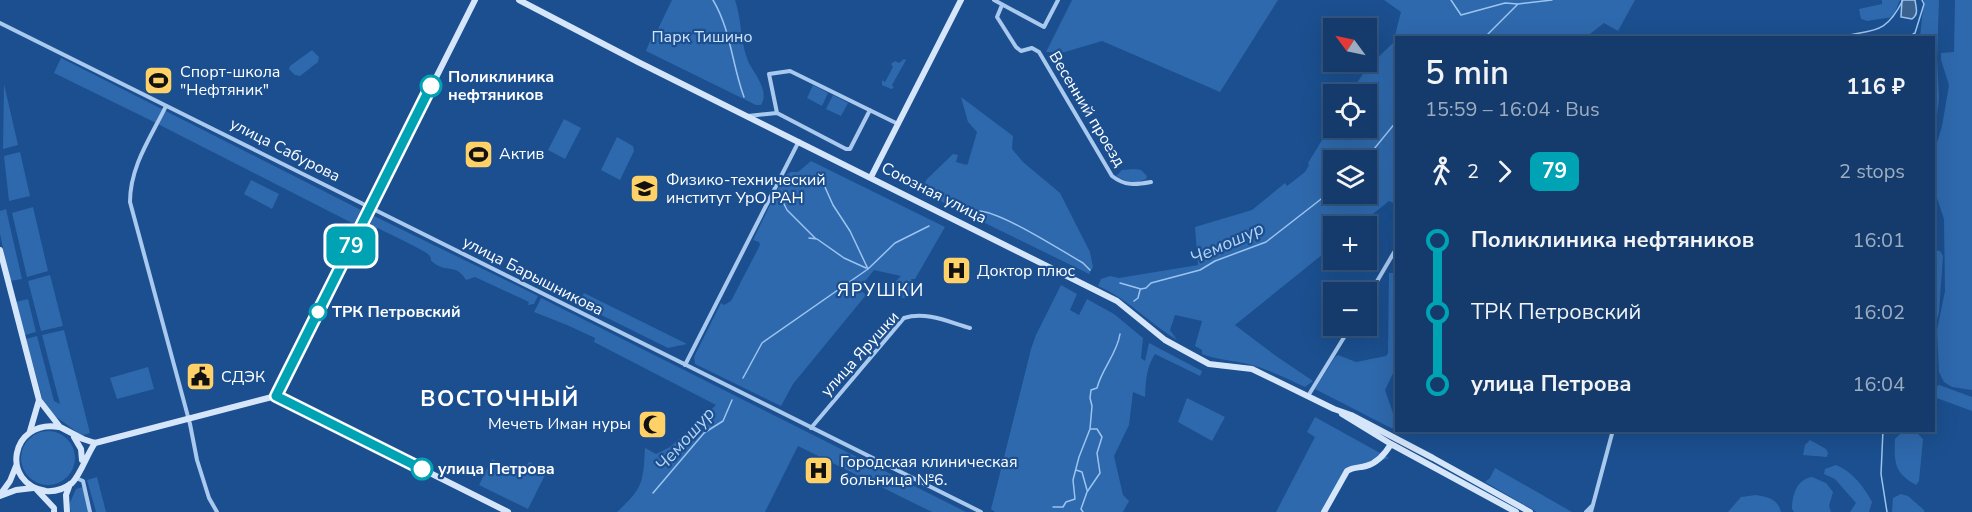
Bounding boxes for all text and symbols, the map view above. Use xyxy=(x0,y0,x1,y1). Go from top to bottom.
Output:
north arrow xyxy=(1323,18,1377,72)
map controls xyxy=(1323,18,1377,336)
park label: Парк Тишино xyxy=(651,26,753,48)
street label: Весенний проезд xyxy=(1044,47,1131,171)
text: 5 min xyxy=(1425,51,1509,96)
place label: Спорт-школа "Нефтяник" xyxy=(180,61,280,101)
sports icon: Спорт-школа "Нефтяник" xyxy=(143,65,175,97)
place label: Поликлиника нефтяников xyxy=(448,66,554,106)
text: 116 ₽ xyxy=(1846,72,1905,102)
marker: Поликлиника нефтяников xyxy=(420,75,442,97)
button: locate xyxy=(1323,84,1377,138)
text: 15:59 – 16:04 · Bus xyxy=(1425,96,1600,123)
street label: улица Сабурова xyxy=(226,113,344,187)
sports icon: Актив xyxy=(462,138,494,170)
place label: Актив xyxy=(499,143,545,165)
button: layers xyxy=(1323,150,1377,204)
icon: walk xyxy=(1425,155,1458,188)
icon: forward xyxy=(1488,155,1521,188)
street label: Союзная улица xyxy=(878,157,990,229)
text: 79 xyxy=(1542,157,1567,185)
text: 2 xyxy=(1467,158,1479,185)
text: 2 stops xyxy=(1839,158,1905,185)
place label: Физико-технический институт УрО РАН xyxy=(666,169,826,209)
school or university icon: Физико-технический институт УрО РАН xyxy=(629,173,661,205)
water label: Чемошур xyxy=(1186,216,1268,270)
button: + xyxy=(1323,216,1377,270)
text: Поликлиника нефтяников xyxy=(1471,225,1754,255)
line badge: 79 xyxy=(324,226,378,266)
text: 16:01 xyxy=(1852,227,1905,254)
street label: улица Барышникова xyxy=(459,231,607,321)
text: 79 xyxy=(338,232,364,260)
hospital icon: Доктор плюс xyxy=(940,255,972,287)
place label: Доктор плюс xyxy=(977,260,1075,282)
district label: ЯРУШКИ xyxy=(837,278,925,302)
button: − xyxy=(1323,282,1377,336)
text: ТРК Петровский xyxy=(1471,297,1641,327)
text: 16:02 xyxy=(1852,299,1905,326)
place label: ТРК Петровский xyxy=(332,301,461,323)
marker: ТРК Петровский xyxy=(309,303,327,321)
street label: улица Ярушки xyxy=(816,307,904,401)
public building icon: СДЭК xyxy=(184,361,216,393)
place label: СДЭК xyxy=(221,366,266,388)
text: улица Петрова xyxy=(1471,369,1631,399)
text: 16:04 xyxy=(1852,371,1905,398)
district label: ВОСТОЧНЫЙ xyxy=(420,384,580,414)
water label: Чемошур xyxy=(650,402,720,476)
mosque icon: Мечеть Иман нуры xyxy=(636,408,668,440)
place label: Мечеть Иман нуры xyxy=(488,413,631,435)
place label: Городская клиническая больница №6. xyxy=(840,451,1018,491)
hospital icon: Городская клиническая больница №6. xyxy=(803,455,835,487)
marker: улица Петрова xyxy=(411,458,433,480)
place label: улица Петрова xyxy=(438,458,555,480)

